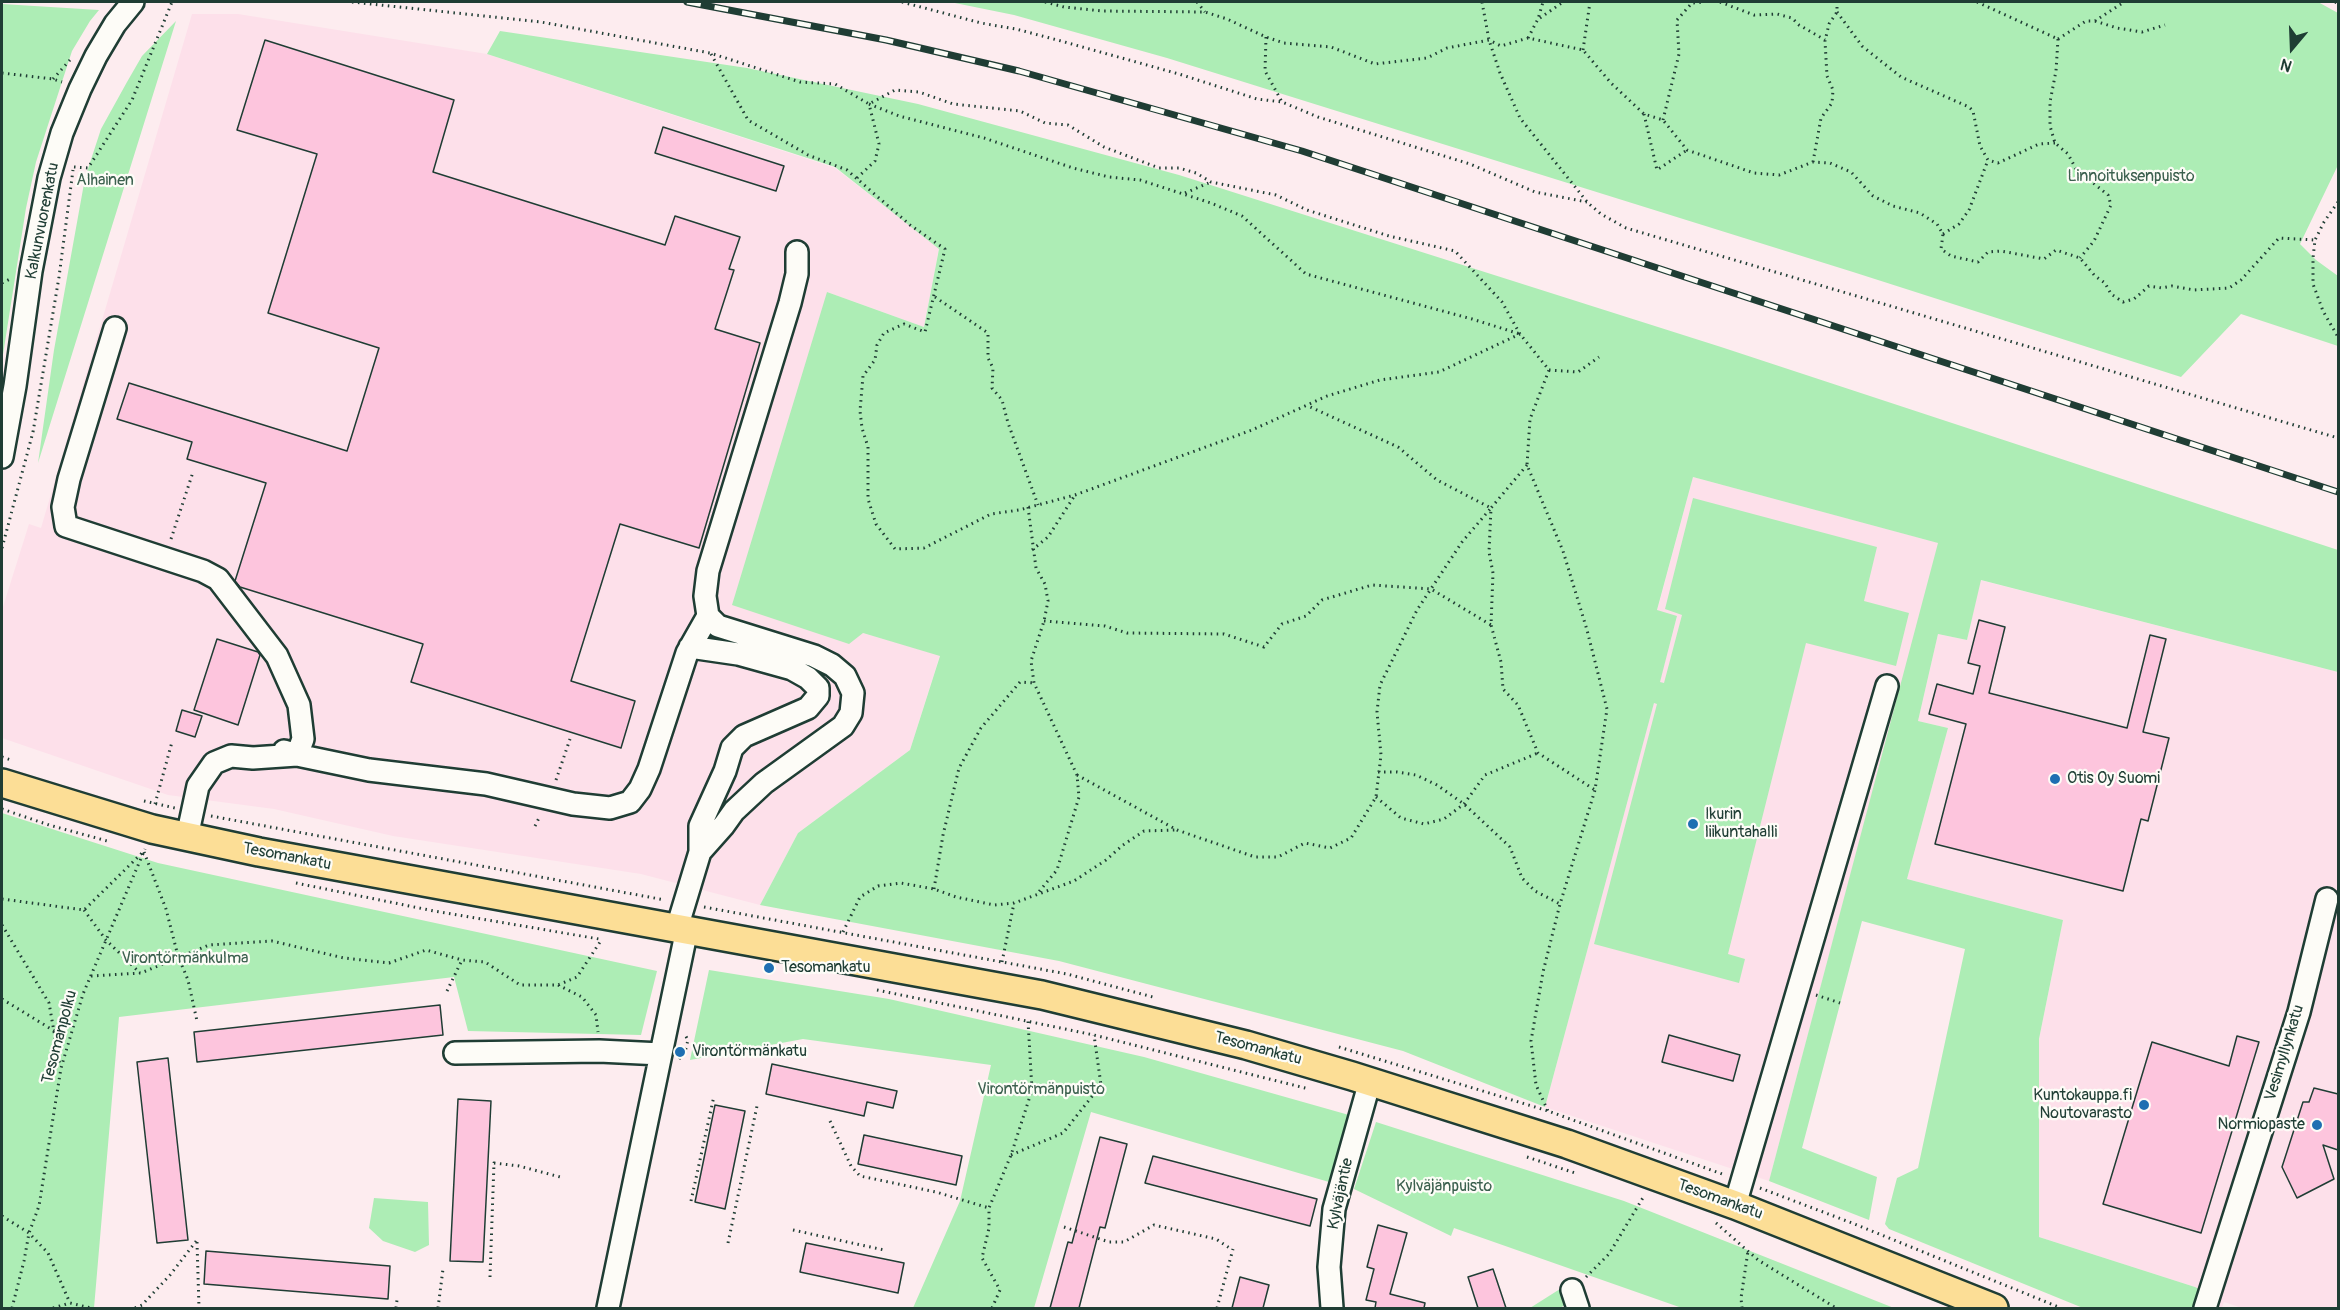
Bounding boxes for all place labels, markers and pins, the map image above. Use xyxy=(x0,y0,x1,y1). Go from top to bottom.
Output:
place label: Otis Oy Suomi xyxy=(2067,769,2160,789)
marker: Otis Oy Suomi xyxy=(2048,772,2062,786)
place label: Ikurin liikuntahalli xyxy=(1705,805,1777,843)
marker: Ikurin liikuntahalli xyxy=(1686,817,1700,831)
place label: Tesomankatu xyxy=(781,958,870,978)
marker: Tesomankatu xyxy=(762,961,776,975)
place label: Virontörmänkatu xyxy=(692,1042,807,1062)
marker: Virontörmänkatu xyxy=(673,1045,687,1059)
place label: Kuntokauppa.fi Noutovarasto xyxy=(2033,1086,2132,1124)
marker: Kuntokauppa.fi Noutovarasto xyxy=(2137,1098,2151,1112)
place label: Normiopaste xyxy=(2218,1115,2305,1135)
marker: Normiopaste xyxy=(2310,1118,2324,1132)

